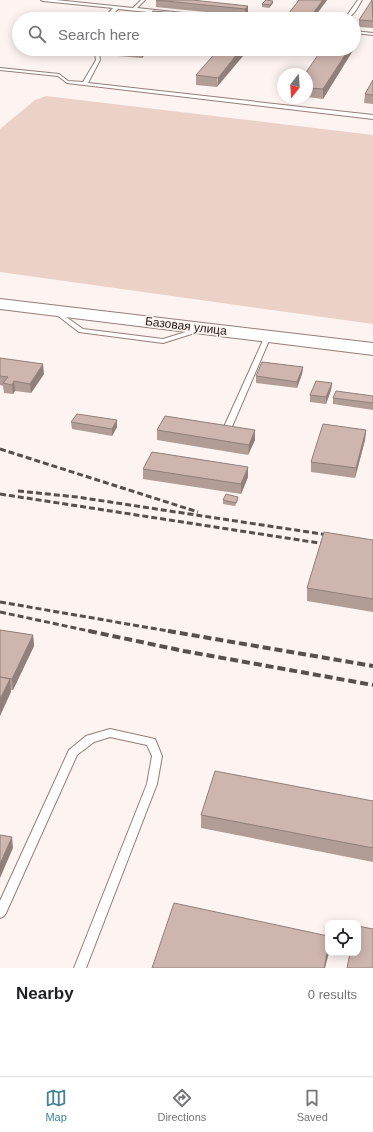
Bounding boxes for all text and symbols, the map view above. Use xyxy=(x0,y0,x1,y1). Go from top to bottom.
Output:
search box xyxy=(12,12,361,56)
icon: search xyxy=(26,23,48,45)
text: Search here xyxy=(58,26,140,43)
north arrow xyxy=(277,68,313,104)
street label: Базовая улица xyxy=(144,314,228,338)
map controls xyxy=(325,920,361,956)
button: locate xyxy=(325,920,361,956)
text: Nearby xyxy=(16,984,74,1003)
text: 0 results xyxy=(308,987,357,1002)
tab: Map xyxy=(45,1087,67,1123)
tab: Directions xyxy=(157,1087,206,1123)
tab: Saved xyxy=(297,1087,328,1123)

